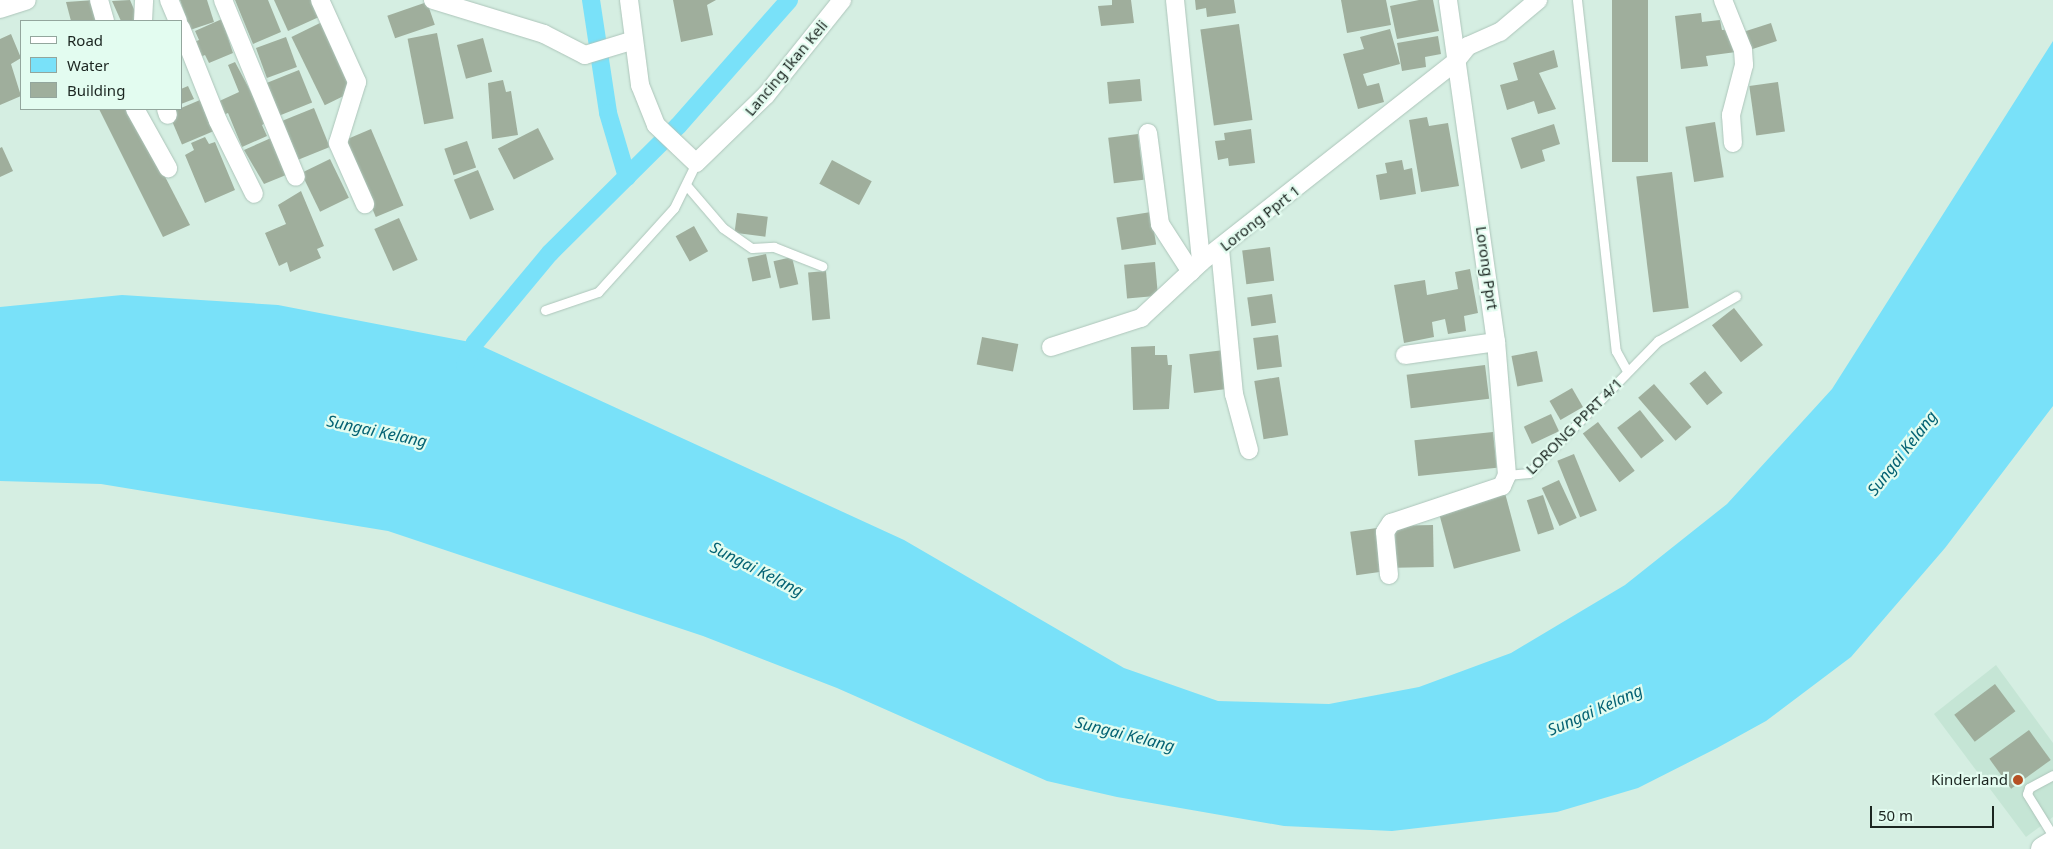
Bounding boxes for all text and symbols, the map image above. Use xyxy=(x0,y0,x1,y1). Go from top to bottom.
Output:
street label: Lancing Ikan Keli xyxy=(741,17,831,119)
legend xyxy=(20,20,182,110)
text: Road xyxy=(67,30,103,50)
text: Water xyxy=(67,55,109,75)
text: Building xyxy=(67,80,125,100)
street label: Lorong Pprt 1 xyxy=(1216,181,1304,255)
street label: Lorong Pprt xyxy=(1472,225,1502,311)
street label: LORONG PPRT 4/1 xyxy=(1522,374,1626,478)
water label: Sungai Kelang xyxy=(1863,407,1941,499)
water label: Sungai Kelang xyxy=(325,411,429,451)
water label: Sungai Kelang xyxy=(707,537,807,601)
water label: Sungai Kelang xyxy=(1545,680,1645,740)
water label: Sungai Kelang xyxy=(1073,712,1177,756)
place label: Kinderland xyxy=(1931,771,2008,789)
marker: Kinderland xyxy=(2012,774,2024,786)
scale bar xyxy=(1873,796,1997,828)
text: 50 m xyxy=(1878,805,1913,825)

